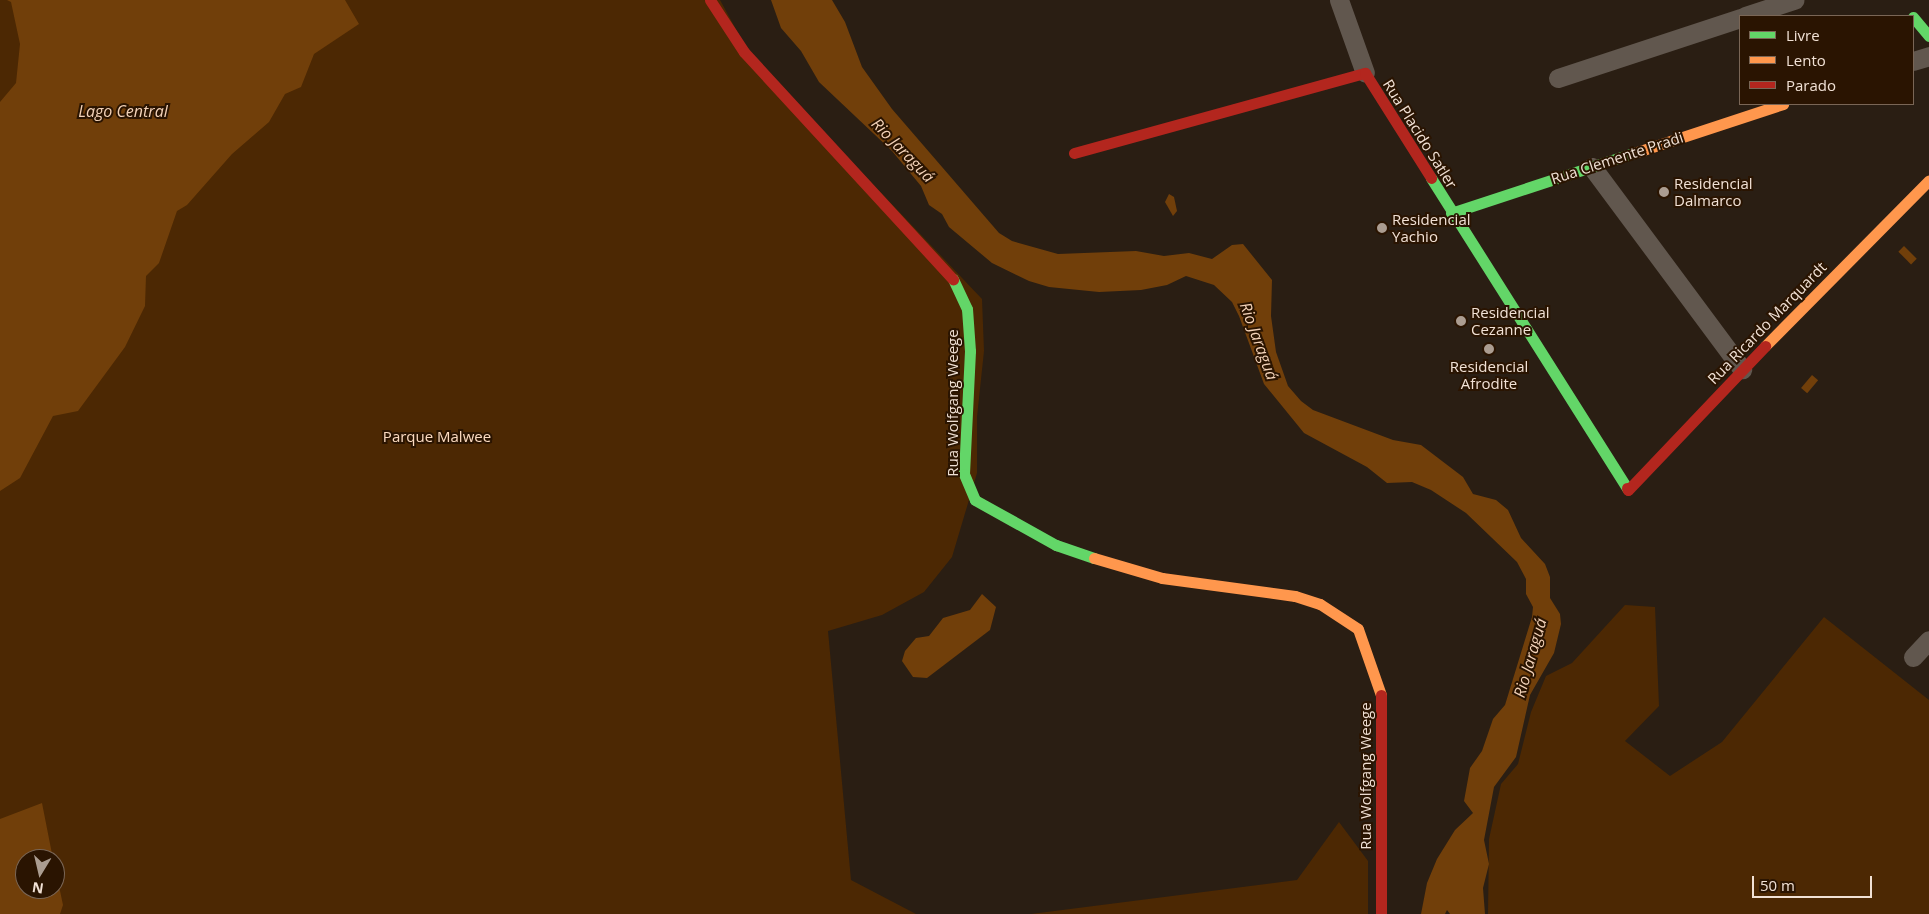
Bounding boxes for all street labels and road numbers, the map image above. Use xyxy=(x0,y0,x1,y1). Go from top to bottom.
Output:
street label: Rua Placido Satler xyxy=(1379,76,1461,192)
street label: Rua Clemente Pradi xyxy=(1549,128,1685,188)
street label: Rua Ricardo Marquardt xyxy=(1704,258,1830,388)
street label: Rua Wolfgang Weege xyxy=(944,329,962,477)
street label: Rua Wolfgang Weege xyxy=(1357,702,1375,850)

